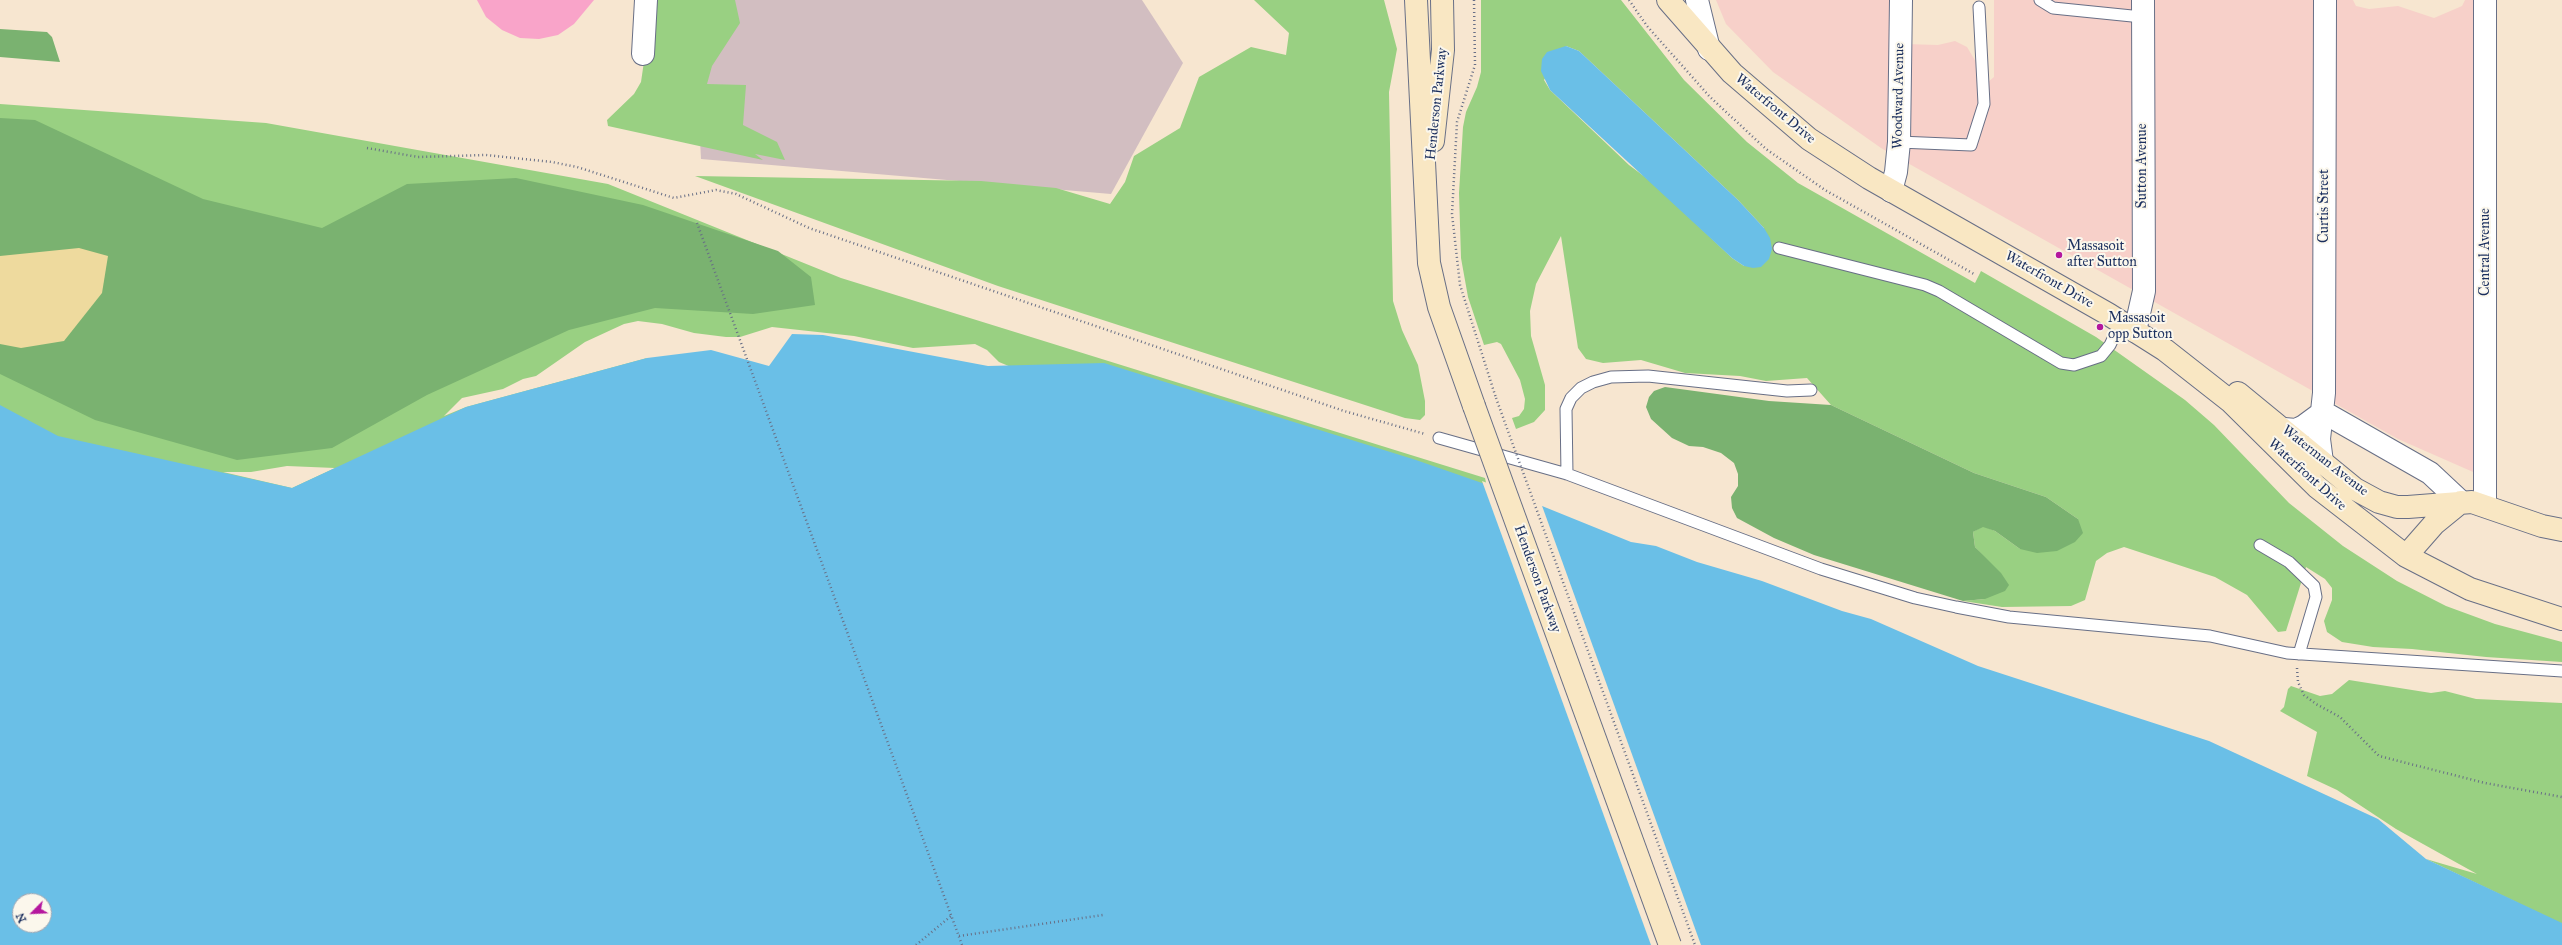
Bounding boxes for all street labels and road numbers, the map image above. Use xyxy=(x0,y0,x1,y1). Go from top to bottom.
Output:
street label: Woodward Avenue xyxy=(1890,43,1908,149)
street label: Henderson Parkway xyxy=(1423,47,1451,161)
street label: Waterfront Drive xyxy=(1731,71,1819,147)
street label: Sutton Avenue xyxy=(2135,123,2151,209)
street label: Curtis Street xyxy=(2317,169,2333,243)
street label: Central Avenue xyxy=(2478,208,2494,296)
street label: Waterfront Drive xyxy=(2002,248,2096,312)
street label: Waterman Avenue xyxy=(2279,422,2371,500)
street label: Waterfront Drive xyxy=(2264,435,2350,515)
street label: Henderson Parkway xyxy=(1510,523,1564,635)

